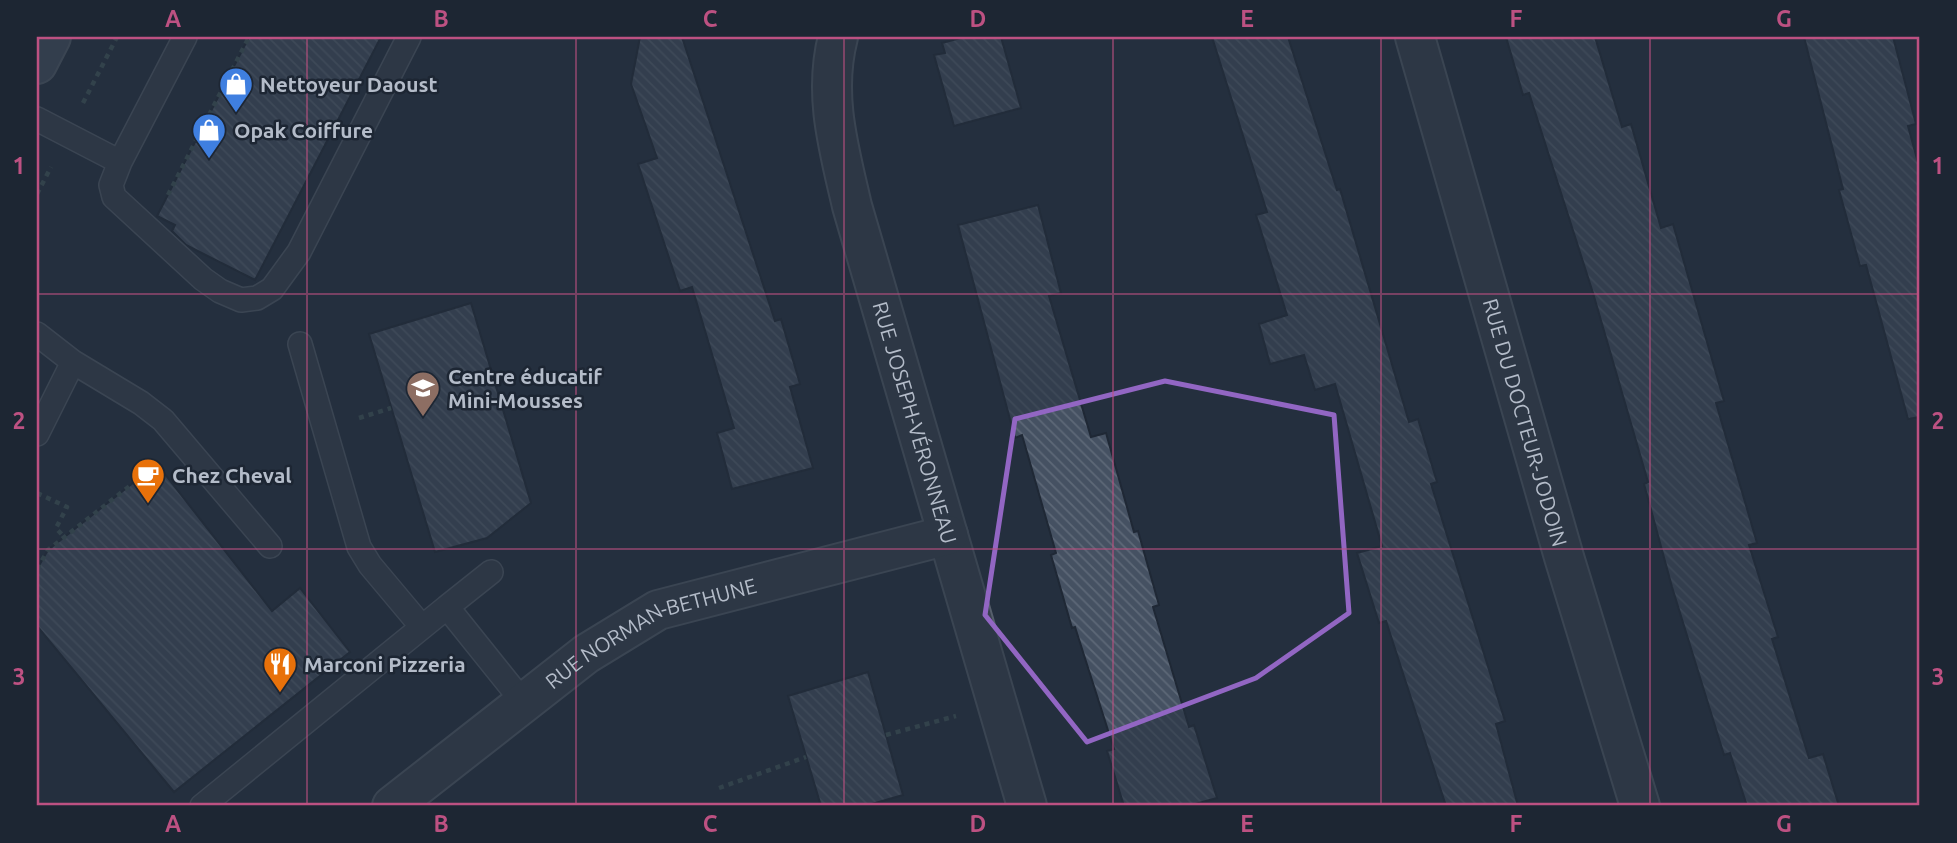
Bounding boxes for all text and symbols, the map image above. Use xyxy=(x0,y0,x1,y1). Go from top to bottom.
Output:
text: A xyxy=(165,6,181,31)
text: B xyxy=(433,6,449,31)
text: C xyxy=(703,6,718,31)
text: D xyxy=(970,6,986,31)
text: E xyxy=(1240,6,1254,31)
text: F xyxy=(1510,6,1523,31)
text: G xyxy=(1776,6,1792,31)
shop icon: Nettoyeur Daoust xyxy=(217,65,255,114)
place label: Nettoyeur Daoust xyxy=(260,72,437,96)
shop icon: Opak Coiffure xyxy=(190,111,228,160)
place label: Opak Coiffure xyxy=(234,118,373,142)
text: 1 xyxy=(13,153,25,178)
text: 1 xyxy=(1932,153,1944,178)
street label: RUE DU DOCTEUR-JODOIN xyxy=(1479,296,1572,549)
street label: RUE JOSEPH-VÉRONNEAU xyxy=(868,299,962,547)
place label: Centre éducatif Mini-Mousses xyxy=(448,364,602,412)
school or university icon: Centre éducatif Mini-Mousses xyxy=(404,369,442,418)
text: 2 xyxy=(13,408,25,433)
text: 2 xyxy=(1932,408,1944,433)
cafe icon: Chez Cheval xyxy=(129,456,167,505)
place label: Chez Cheval xyxy=(172,463,292,487)
street label: RUE NORMAN-BETHUNE xyxy=(540,573,759,693)
restaurant icon: Marconi Pizzeria xyxy=(261,645,299,694)
place label: Marconi Pizzeria xyxy=(304,652,466,676)
text: 3 xyxy=(13,664,25,689)
text: 3 xyxy=(1932,664,1944,689)
text: A xyxy=(165,811,181,836)
text: B xyxy=(433,811,449,836)
text: C xyxy=(703,811,718,836)
text: D xyxy=(970,811,986,836)
text: E xyxy=(1240,811,1254,836)
text: F xyxy=(1510,811,1523,836)
text: G xyxy=(1776,811,1792,836)

